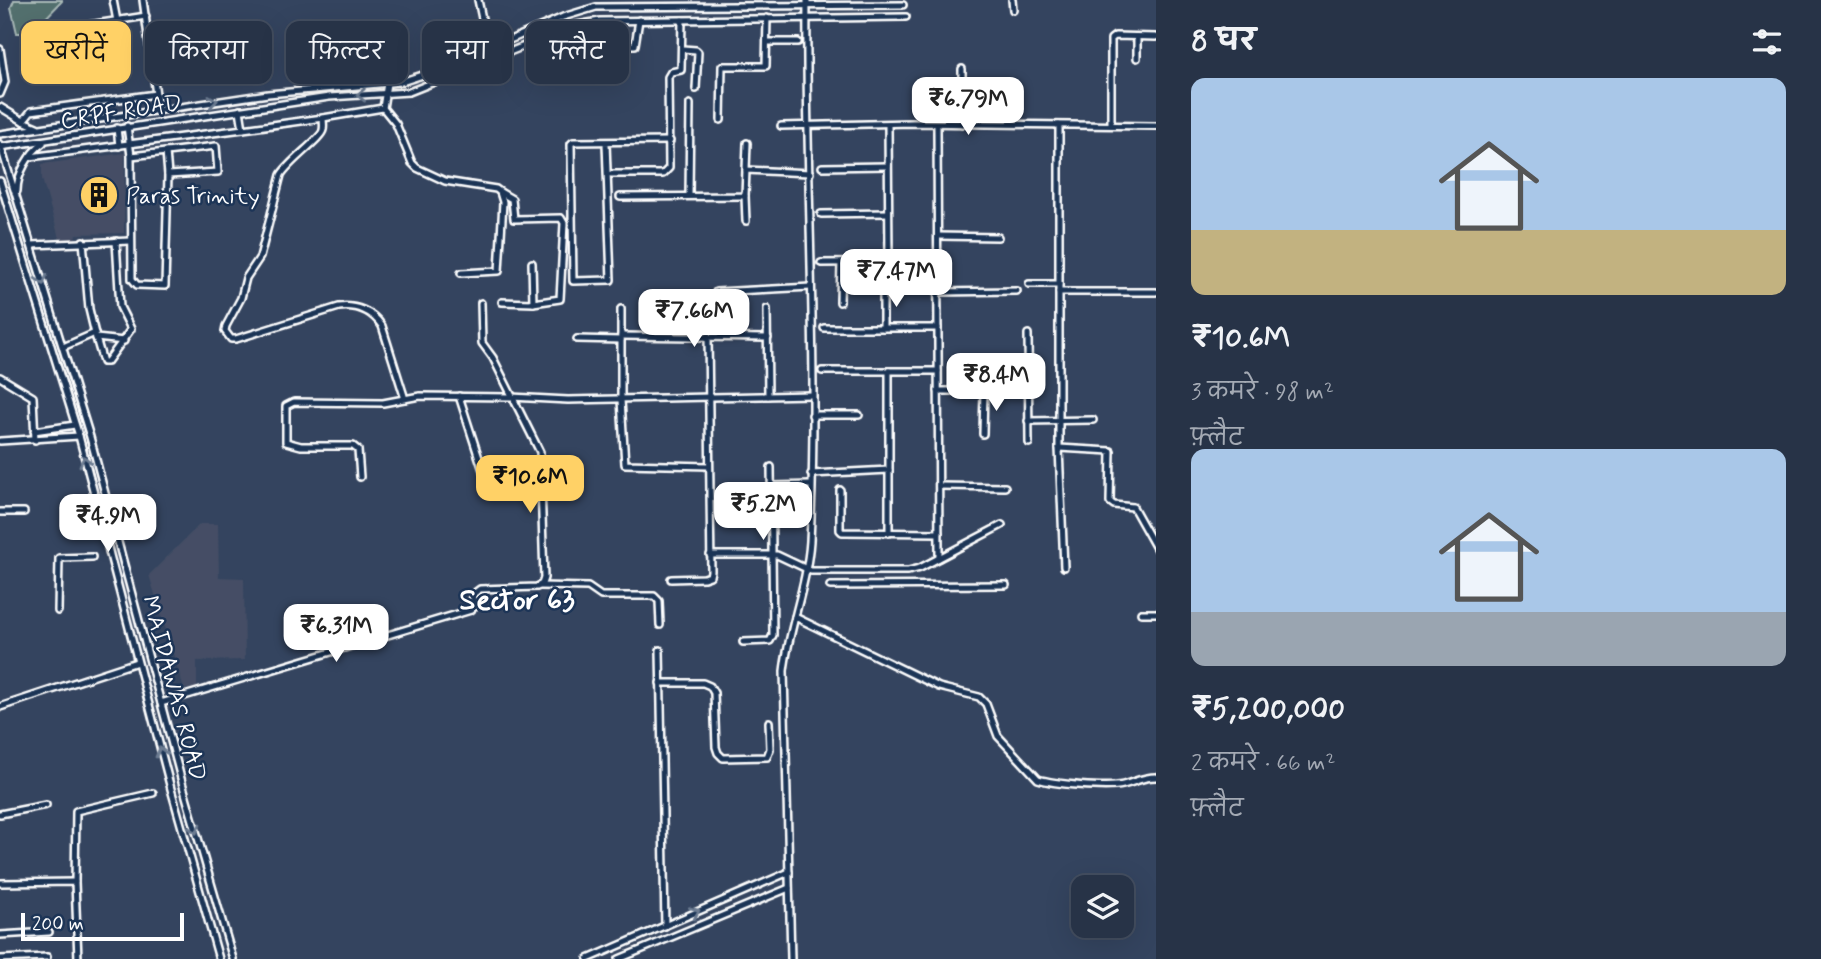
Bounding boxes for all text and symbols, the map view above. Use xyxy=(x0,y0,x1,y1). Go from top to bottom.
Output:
chip: खरीदें xyxy=(21,21,131,84)
chip: किराया xyxy=(145,21,272,84)
chip: फ़िल्टर xyxy=(286,21,408,84)
chip: नया xyxy=(422,21,512,84)
chip: फ़्लैट xyxy=(526,21,629,84)
text: 8 घर xyxy=(1191,22,1256,61)
icon: filters xyxy=(1748,23,1786,61)
pin: ₹6.79M xyxy=(911,78,1025,137)
text: ₹6.79M xyxy=(928,85,1008,115)
one-way arrow xyxy=(355,87,366,102)
street label: CRPF ROAD xyxy=(58,89,184,137)
one-way arrow xyxy=(207,94,219,109)
icon: home xyxy=(1426,123,1552,249)
building icon: Paras Trinity xyxy=(78,174,120,216)
place label: Paras Trinity xyxy=(126,182,260,212)
pin: ₹7.47M xyxy=(839,250,953,309)
text: ₹7.47M xyxy=(856,257,936,287)
one-way arrow xyxy=(34,273,48,285)
pin: ₹7.66M xyxy=(637,290,751,349)
text: ₹7.66M xyxy=(654,297,734,327)
text: ₹10.6M xyxy=(1191,319,1290,358)
pin: ₹8.4M xyxy=(947,354,1045,413)
text: ₹8.4M xyxy=(962,361,1030,391)
text: 3 कमरे · 98 m² xyxy=(1191,378,1334,408)
text: फ़्लैट xyxy=(1191,424,1243,454)
one-way arrow xyxy=(79,455,93,467)
pin: ₹10.6M xyxy=(473,456,587,515)
text: ₹10.6M xyxy=(492,463,568,493)
pin: ₹5.2M xyxy=(714,482,812,542)
text: ₹5.2M xyxy=(730,490,796,520)
pin: ₹4.9M xyxy=(59,494,157,554)
icon: home xyxy=(1426,494,1552,620)
text: ₹4.9M xyxy=(75,502,141,532)
district label: Sector 63 xyxy=(459,581,575,620)
street label: MAIDAWAS ROAD xyxy=(134,593,212,784)
pin: ₹6.31M xyxy=(279,604,393,664)
text: ₹6.31M xyxy=(300,612,372,642)
text: ₹5,200,000 xyxy=(1191,690,1345,729)
one-way arrow xyxy=(155,746,169,758)
text: 2 कमरे · 66 m² xyxy=(1191,749,1336,779)
text: फ़्लैट xyxy=(1191,795,1243,825)
one-way arrow xyxy=(187,823,202,835)
map controls xyxy=(1071,875,1134,938)
button: layers xyxy=(1071,875,1134,938)
one-way arrow xyxy=(689,907,701,921)
scale bar xyxy=(21,910,184,942)
text: 200 m xyxy=(32,912,84,937)

